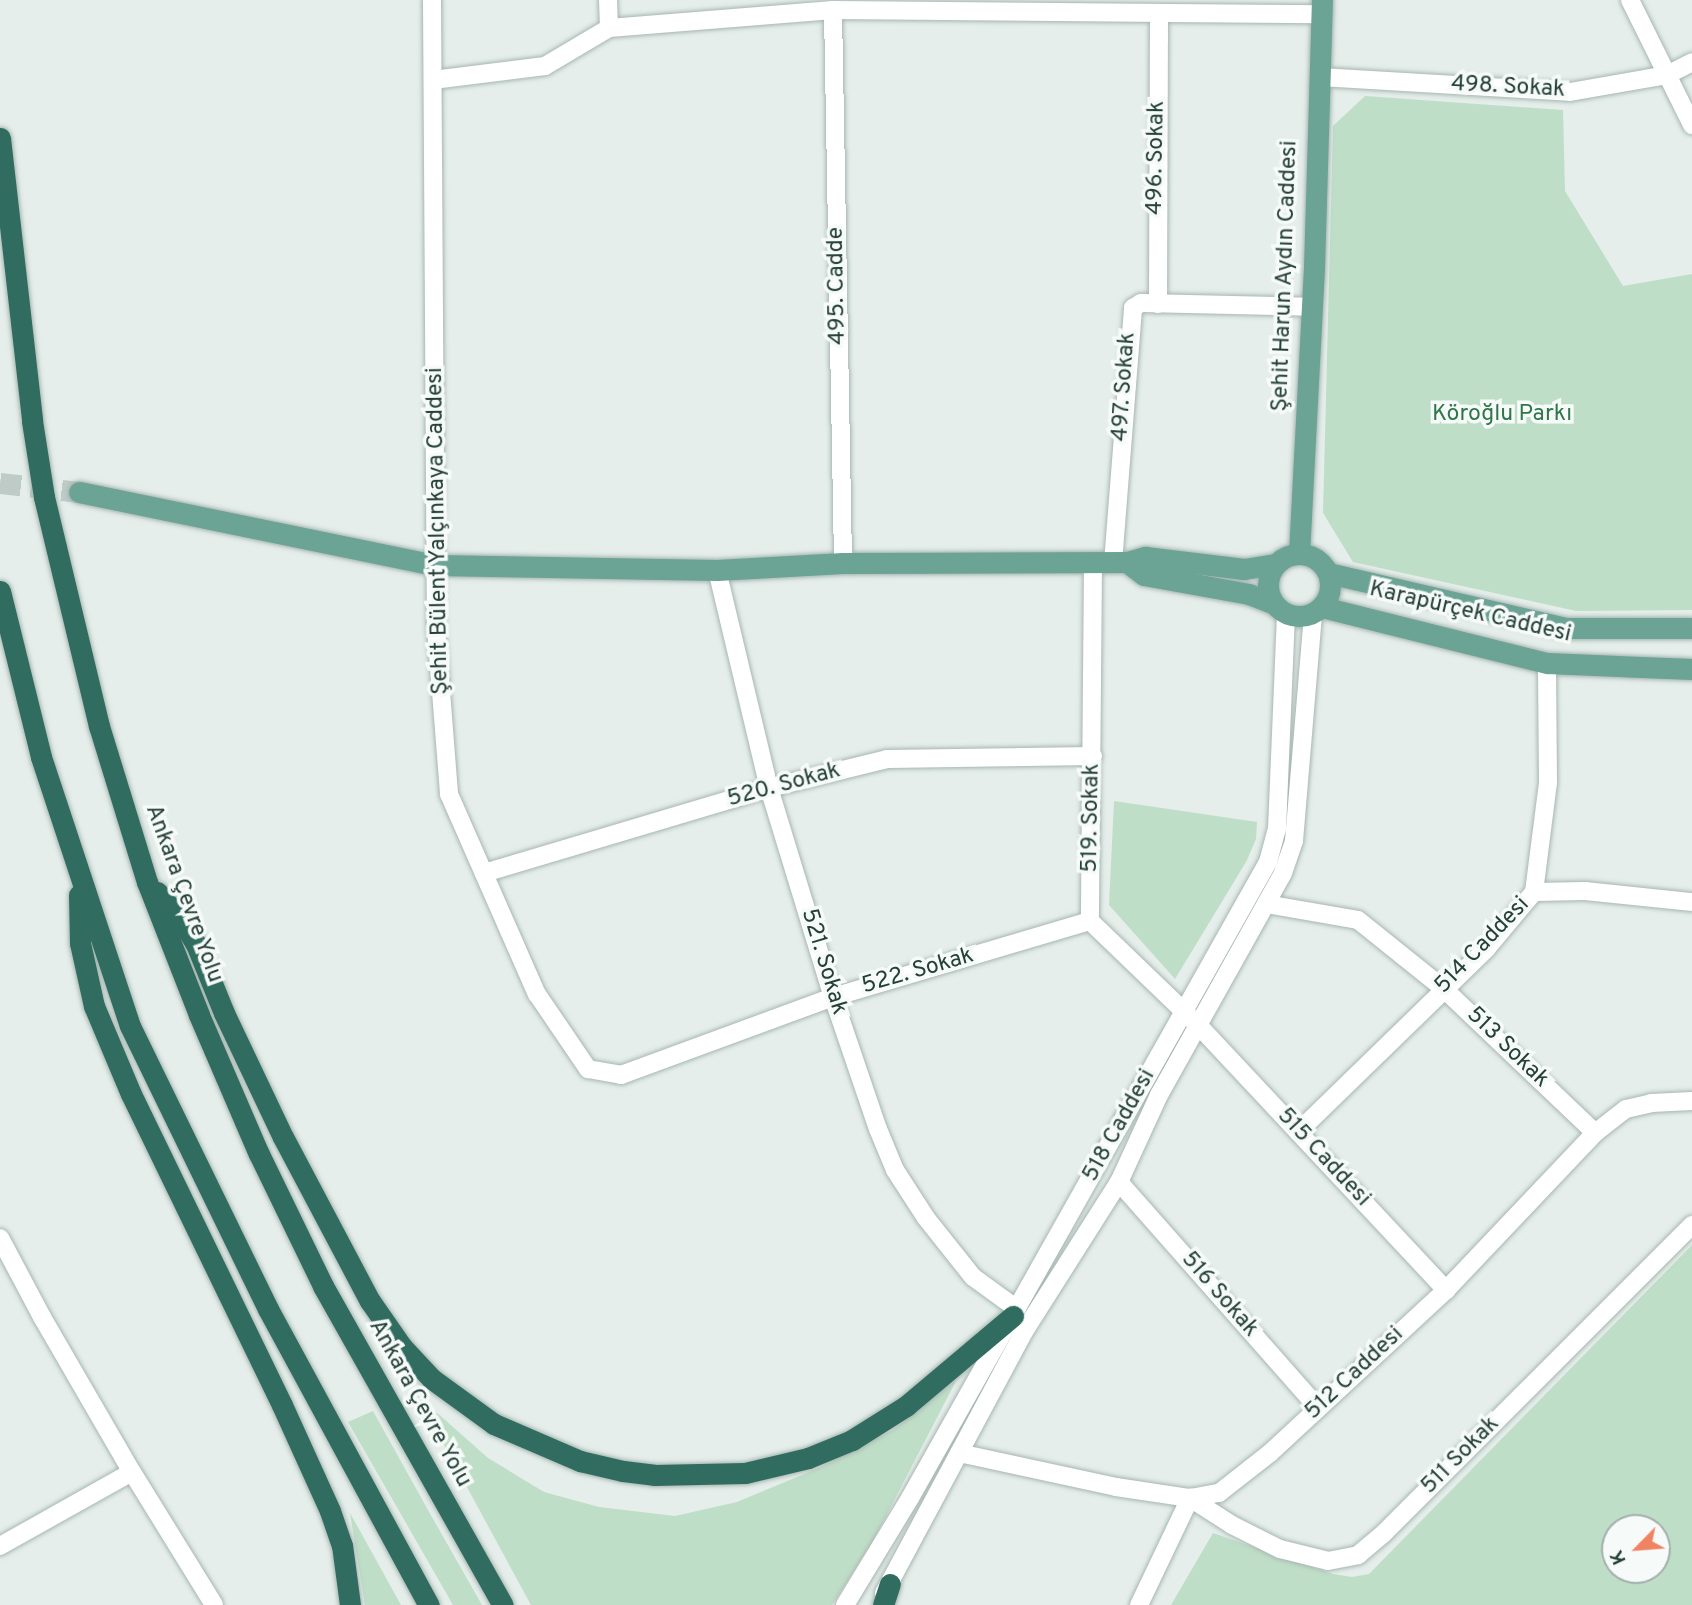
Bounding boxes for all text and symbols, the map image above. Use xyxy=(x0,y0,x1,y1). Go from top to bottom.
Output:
street label: 498. Sokak xyxy=(1450,71,1566,105)
street label: 496. Sokak xyxy=(1142,101,1172,215)
street label: Şehit Harun Aydın Caddesi xyxy=(1267,139,1305,413)
street label: 495. Cadde xyxy=(823,227,853,345)
street label: 497. Sokak xyxy=(1107,331,1143,443)
street label: Şehit Bülent Yalçınkaya Caddesi xyxy=(422,366,456,696)
park label: Köroğlu Parkı xyxy=(1432,401,1572,429)
street label: Karapürçek Caddesi xyxy=(1367,576,1573,650)
street label: 520. Sokak xyxy=(725,758,843,814)
street label: 519. Sokak xyxy=(1077,763,1107,873)
street label: Ankara Çevre Yolu xyxy=(138,801,228,987)
street label: 514 Caddesi xyxy=(1430,892,1536,1000)
street label: 521. Sokak xyxy=(794,906,852,1018)
street label: 522. Sokak xyxy=(859,943,977,1001)
street label: 513 Sokak xyxy=(1460,1002,1554,1094)
street label: 518 Caddesi xyxy=(1078,1065,1162,1187)
street label: 515 Caddesi xyxy=(1270,1103,1376,1213)
street label: 516 Sokak xyxy=(1174,1247,1264,1343)
street label: Ankara Çevre Yolu xyxy=(361,1315,477,1493)
street label: 512 Caddesi xyxy=(1300,1322,1410,1426)
street label: 511 Sokak xyxy=(1416,1411,1506,1501)
north arrow xyxy=(1601,1514,1671,1584)
text: K xyxy=(1605,1546,1633,1568)

